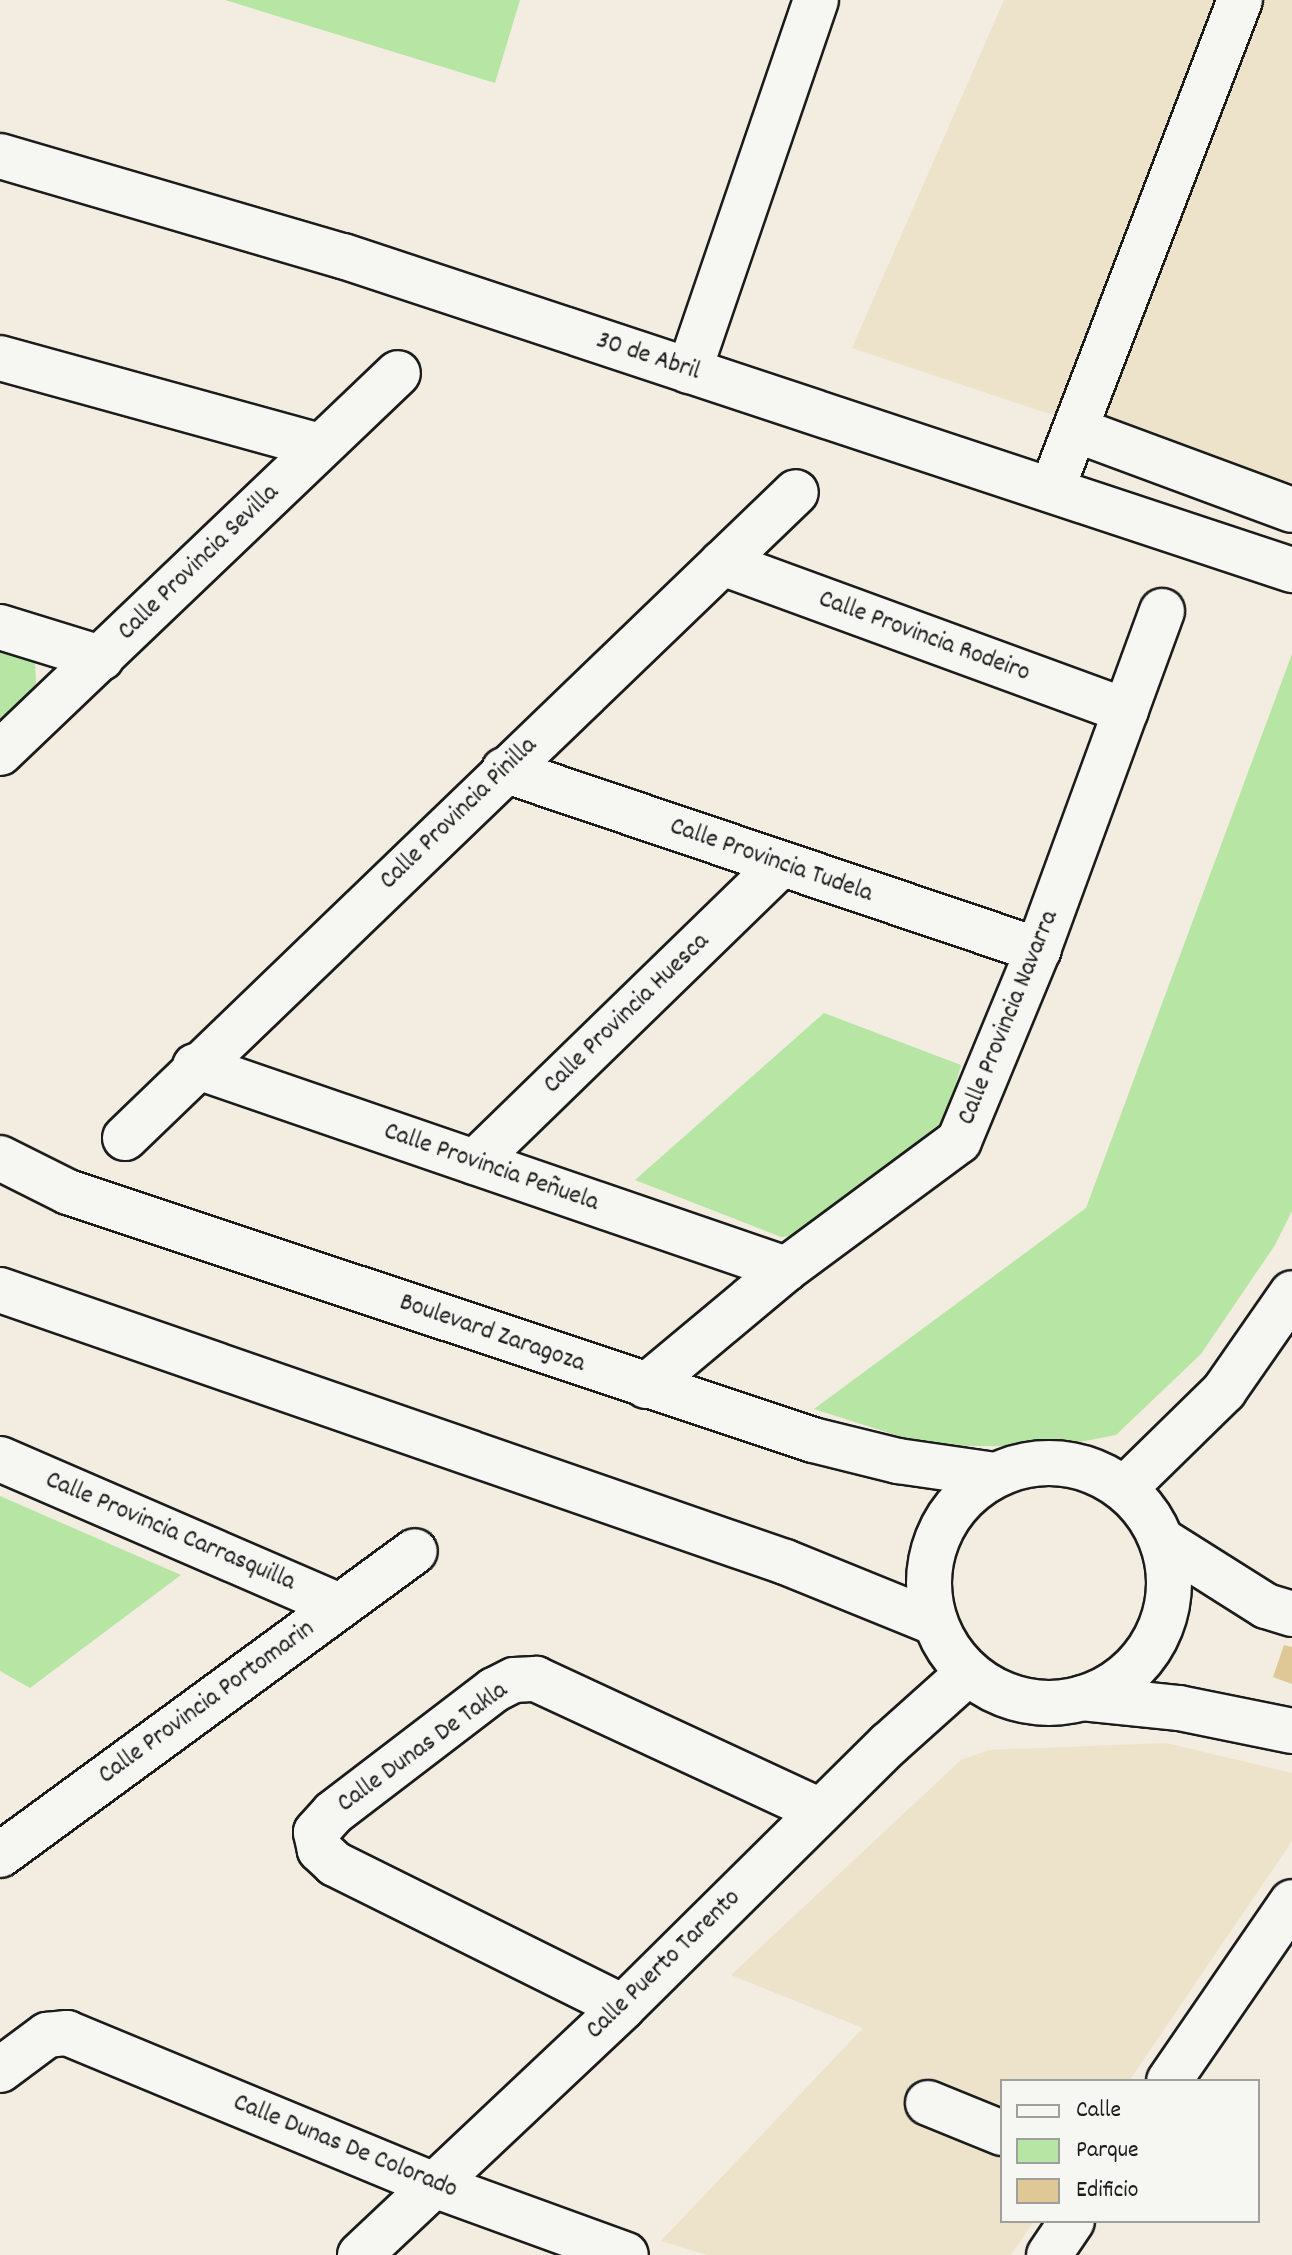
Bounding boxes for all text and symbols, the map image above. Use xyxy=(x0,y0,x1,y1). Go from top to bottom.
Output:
street label: 30 de Abril xyxy=(592,326,704,388)
street label: Calle Provincia Sevilla xyxy=(112,478,286,648)
street label: Calle Provincia Rodeiro xyxy=(814,584,1034,690)
street label: Calle Provincia Pinilla xyxy=(374,731,544,897)
street label: Calle Provincia Tudela xyxy=(665,812,877,910)
street label: Calle Provincia Navarra xyxy=(952,906,1066,1130)
street label: Calle Provincia Huesca xyxy=(538,927,716,1101)
street label: Calle Provincia Peñuela xyxy=(380,1117,602,1219)
street label: Boulevard Zaragoza xyxy=(395,1288,589,1380)
street label: Calle Provincia Carrasquilla xyxy=(40,1465,300,1599)
street label: Calle Provincia Portomarin xyxy=(93,1614,321,1792)
street label: Calle Dunas De Takla xyxy=(332,1676,514,1820)
street label: Calle Puerto Tarento xyxy=(580,1883,748,2047)
legend xyxy=(1000,2079,1260,2223)
street label: Calle Dunas De Colorado xyxy=(228,2088,462,2206)
text: Calle xyxy=(1076,2094,1121,2128)
text: Parque xyxy=(1076,2134,1139,2168)
text: Edificio xyxy=(1076,2174,1138,2208)

